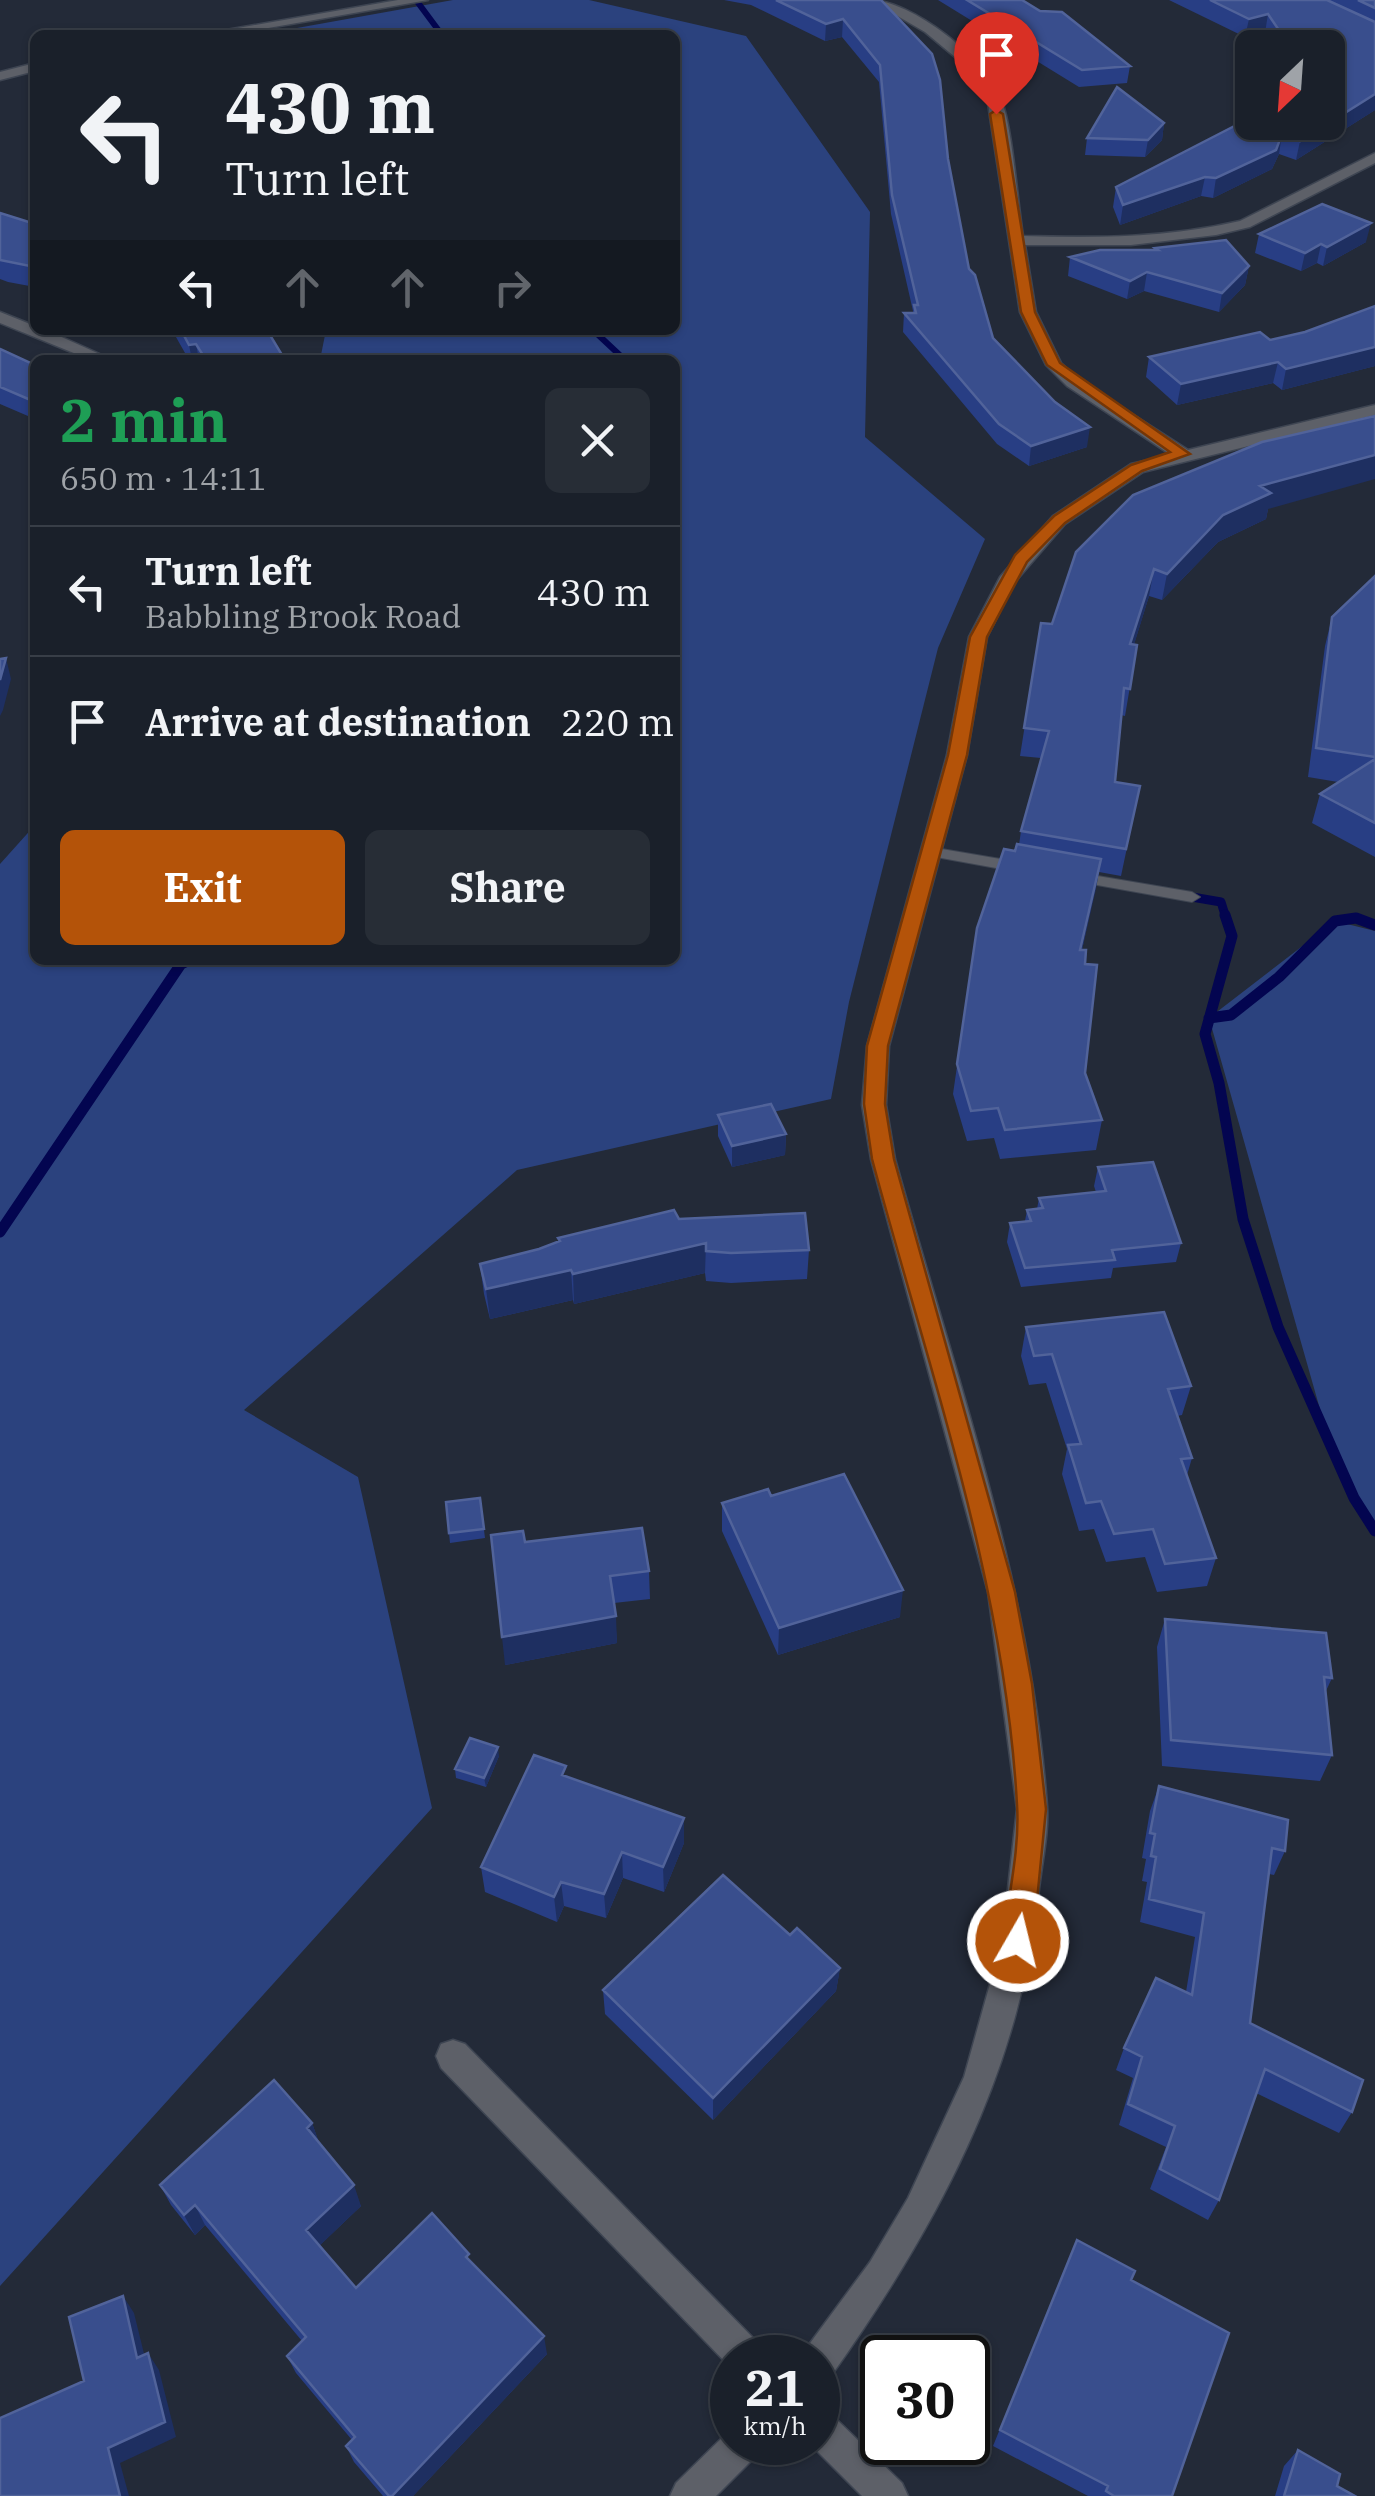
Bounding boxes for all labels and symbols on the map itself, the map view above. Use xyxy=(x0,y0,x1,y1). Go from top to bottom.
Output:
pin xyxy=(954,12,1039,115)
north arrow xyxy=(1235,30,1345,140)
position arrow xyxy=(966,1889,1070,1993)
speed limit sign: 30 xyxy=(860,2335,990,2465)

